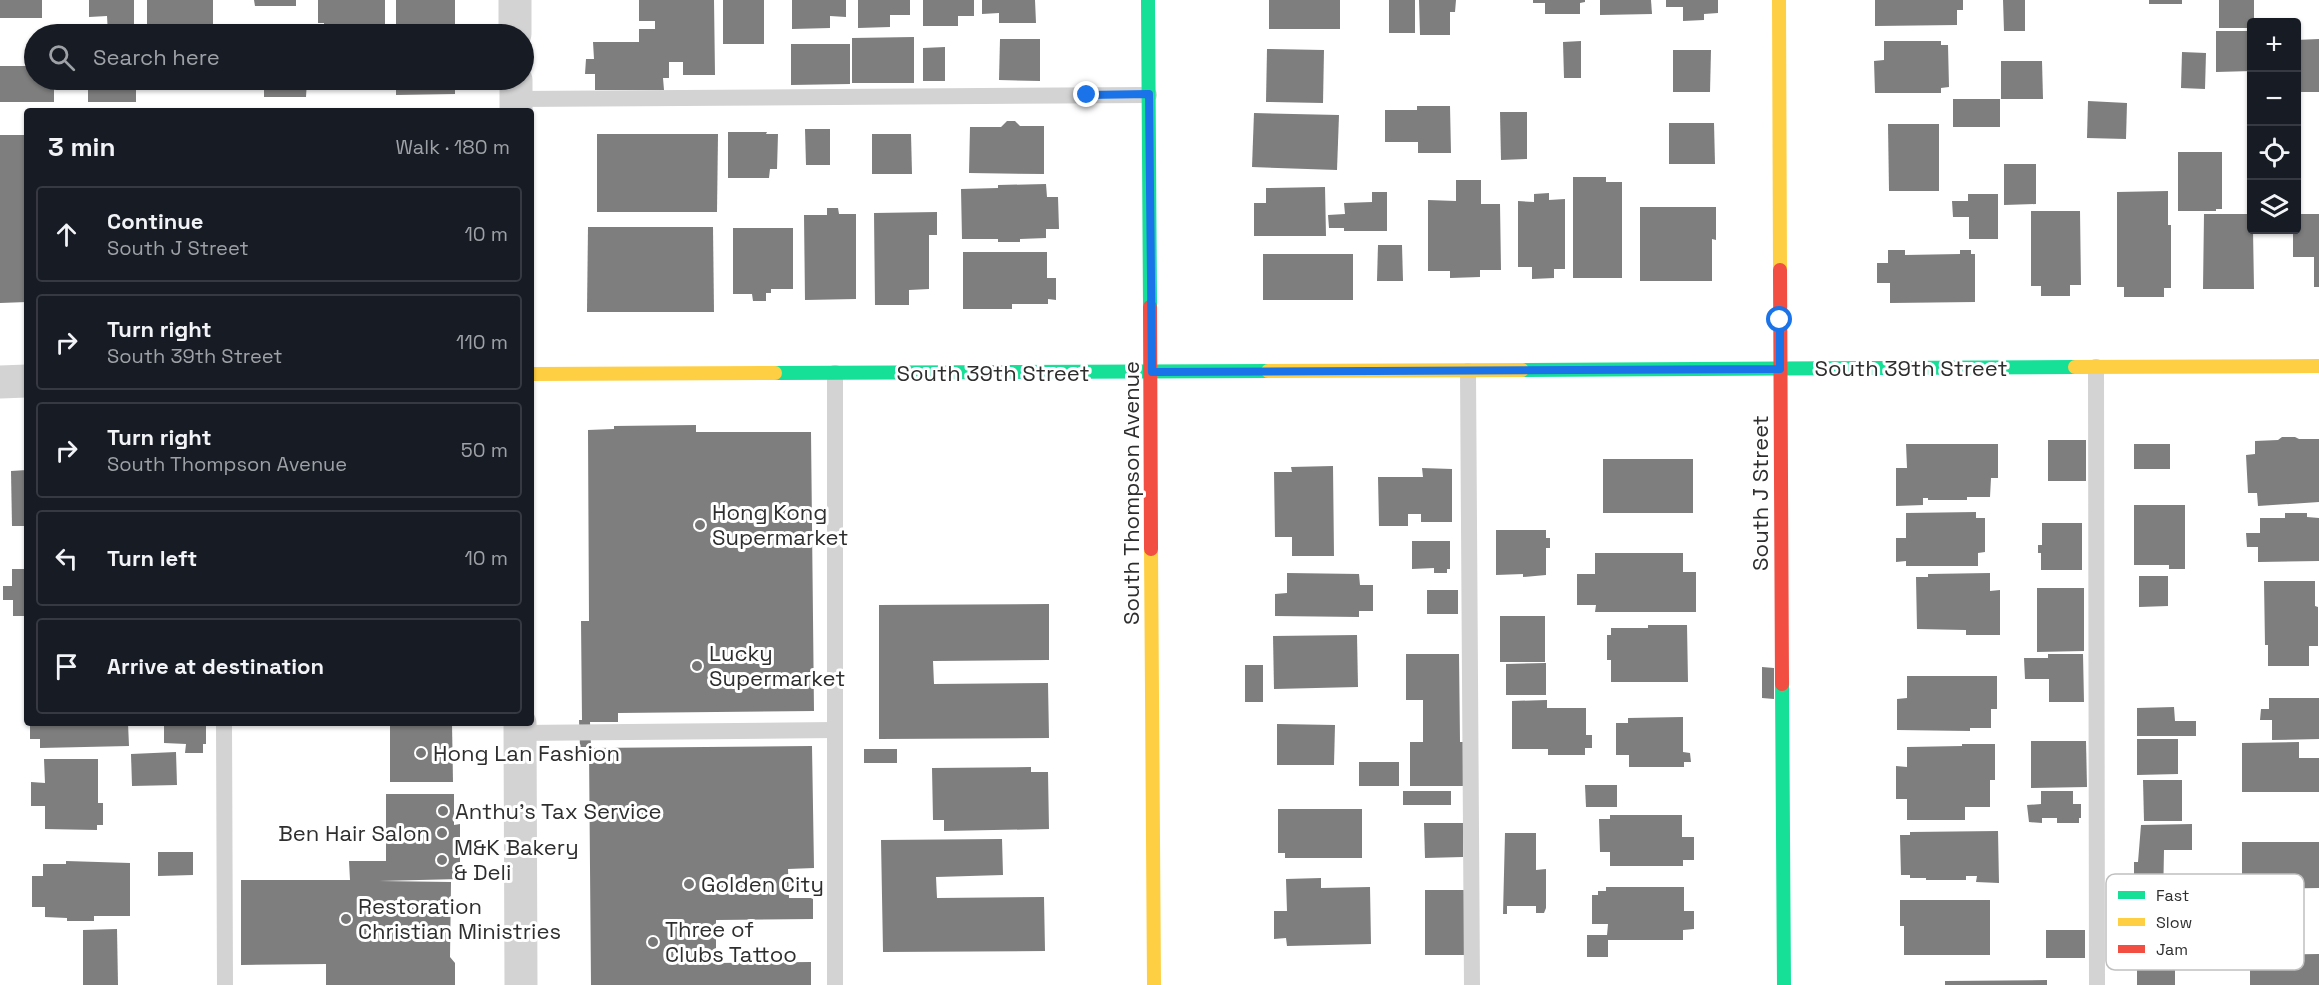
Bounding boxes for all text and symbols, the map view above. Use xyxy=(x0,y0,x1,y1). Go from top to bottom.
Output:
map controls xyxy=(2247,18,2301,234)
button: + xyxy=(2247,18,2301,72)
search box xyxy=(24,24,534,90)
icon: search xyxy=(45,41,78,74)
text: Search here xyxy=(93,43,220,71)
button: − xyxy=(2247,72,2301,126)
route end xyxy=(1073,81,1099,107)
button: locate xyxy=(2247,126,2301,180)
text: 3 min xyxy=(48,130,116,164)
text: Walk · 180 m xyxy=(396,134,510,160)
button: layers xyxy=(2247,180,2301,234)
text: Continue xyxy=(107,207,203,235)
icon: ahead xyxy=(50,218,83,251)
text: 10 m xyxy=(464,221,508,247)
text: South J Street xyxy=(107,235,249,261)
route start xyxy=(1766,306,1792,332)
text: Turn right xyxy=(107,315,212,343)
icon: right xyxy=(50,326,83,359)
text: 110 m xyxy=(456,329,508,355)
text: South 39th Street xyxy=(107,343,283,369)
street label: South 39th Street xyxy=(1814,354,2008,382)
street label: South 39th Street xyxy=(896,359,1090,387)
street label: South Thompson Avenue xyxy=(1117,361,1145,625)
street label: South J Street xyxy=(1746,415,1774,571)
text: Turn right xyxy=(107,423,212,451)
icon: right xyxy=(50,434,83,467)
text: 50 m xyxy=(461,437,508,463)
text: South Thompson Avenue xyxy=(107,451,347,477)
place label: Hong Kong Supermarket xyxy=(712,498,848,551)
marker: Hong Kong Supermarket xyxy=(693,518,707,532)
icon: left xyxy=(50,542,83,575)
text: Turn left xyxy=(107,544,197,572)
text: 10 m xyxy=(464,545,508,571)
place label: Lucky Supermarket xyxy=(709,639,845,692)
icon: arrive xyxy=(50,650,83,683)
text: Arrive at destination xyxy=(107,652,324,680)
marker: Lucky Supermarket xyxy=(690,659,704,673)
place label: Hong Lan Fashion xyxy=(433,739,620,767)
marker: Hong Lan Fashion xyxy=(414,746,428,760)
place label: Anthu's Tax Service xyxy=(455,797,662,825)
marker: Anthu's Tax Service xyxy=(436,804,450,818)
place label: Ben Hair Salon xyxy=(278,819,430,847)
marker: Ben Hair Salon xyxy=(435,826,449,840)
place label: M&K Bakery & Deli xyxy=(454,833,579,886)
marker: M&K Bakery & Deli xyxy=(435,853,449,867)
place label: Golden City xyxy=(701,870,824,898)
legend xyxy=(2106,874,2304,970)
marker: Golden City xyxy=(682,877,696,891)
text: Fast xyxy=(2156,885,2189,906)
place label: Restoration Christian Ministries xyxy=(358,892,561,945)
marker: Restoration Christian Ministries xyxy=(339,912,353,926)
text: Slow xyxy=(2156,912,2192,933)
place label: Three of Clubs Tattoo xyxy=(665,915,797,968)
marker: Three of Clubs Tattoo xyxy=(646,935,660,949)
text: Jam xyxy=(2156,939,2188,960)

